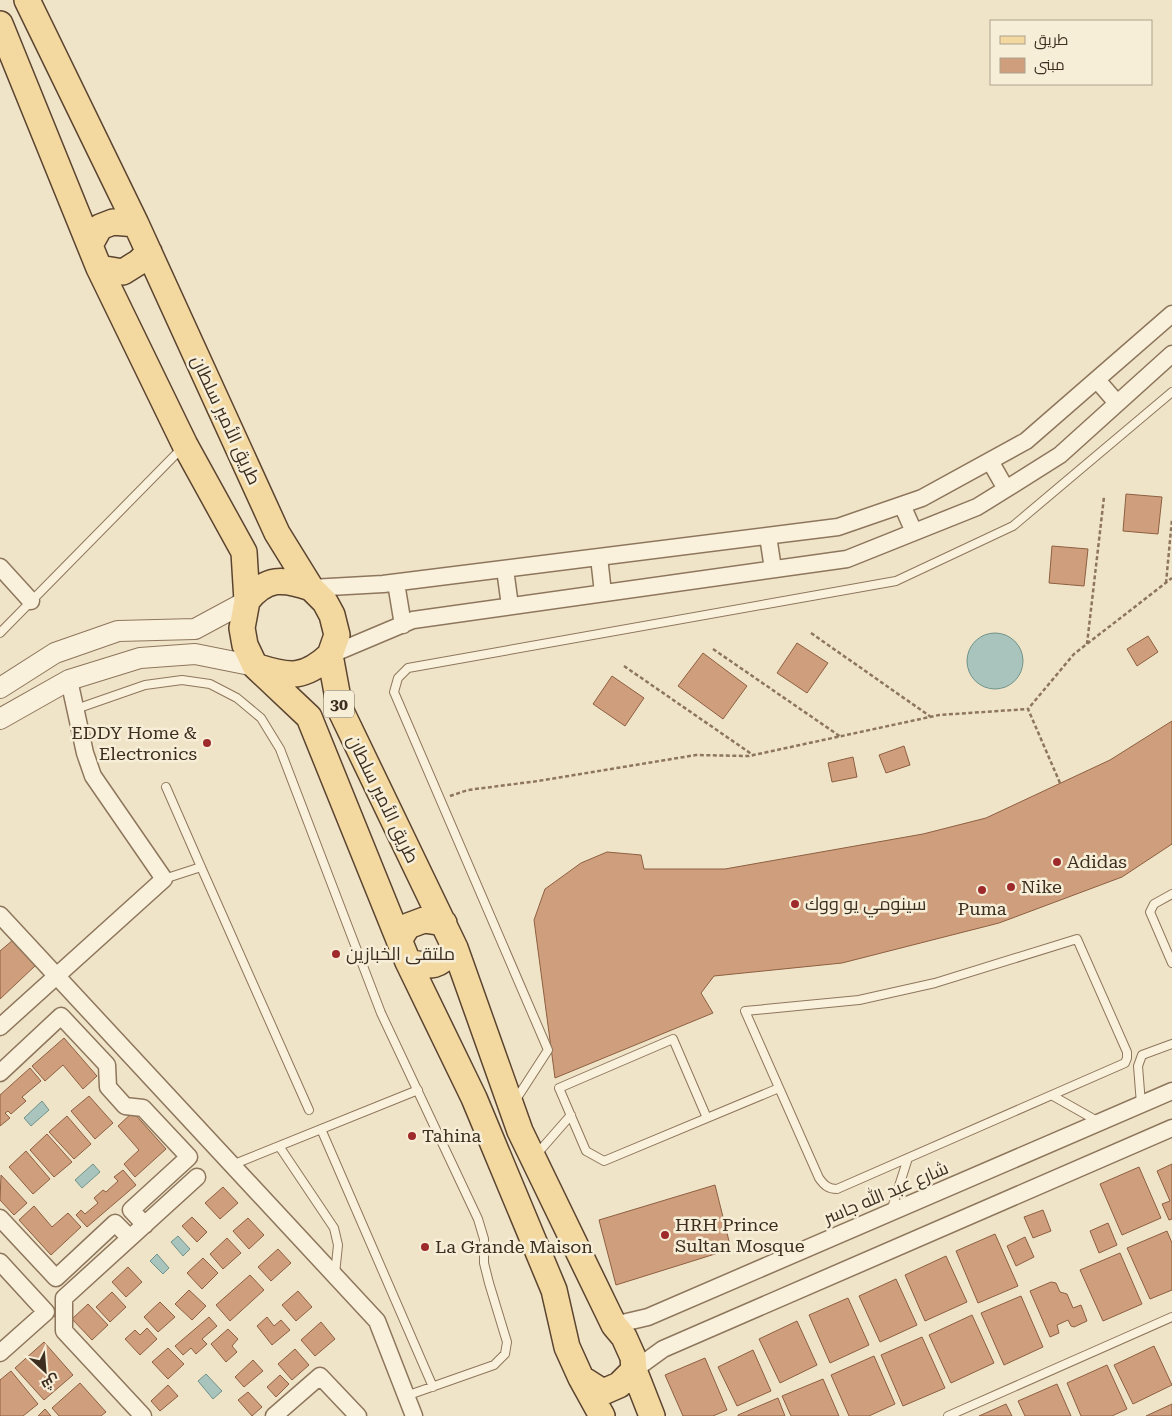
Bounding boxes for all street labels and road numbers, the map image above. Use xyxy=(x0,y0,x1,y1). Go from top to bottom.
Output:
street label: طريق الأمير سلطان xyxy=(186,352,266,489)
road number: 30 xyxy=(324,691,354,718)
street label: طريق الأمير سلطان xyxy=(342,731,424,867)
street label: شارع عبد الله جاسر xyxy=(819,1156,952,1230)

